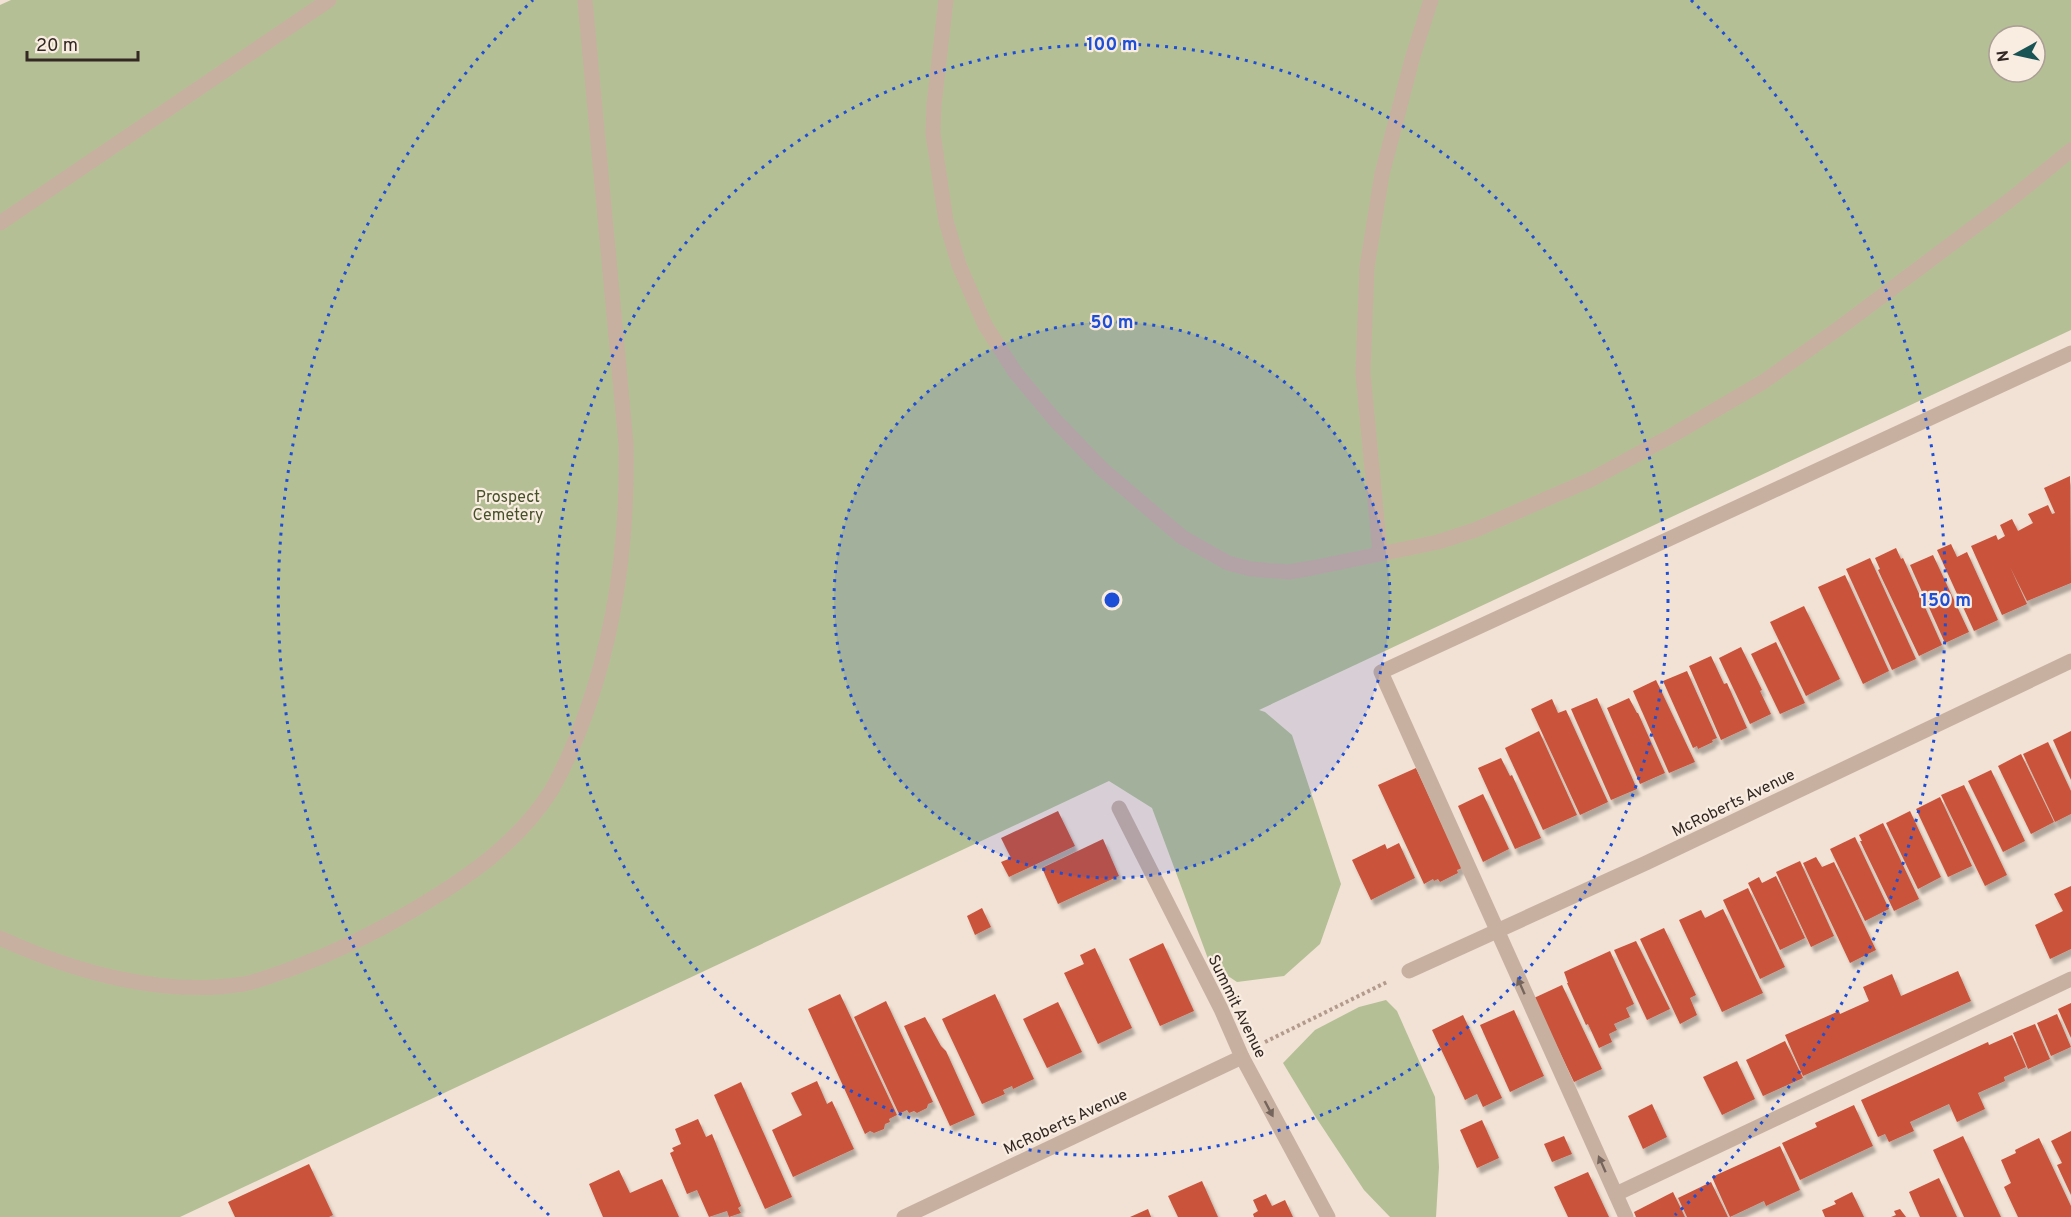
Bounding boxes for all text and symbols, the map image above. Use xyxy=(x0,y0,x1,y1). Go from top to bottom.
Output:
scale bar xyxy=(27,24,138,62)
north arrow xyxy=(1987,24,2047,84)
text: 100 m xyxy=(1086,34,1138,57)
text: 20 m xyxy=(36,35,78,58)
text: N xyxy=(1993,49,2015,63)
text: 50 m xyxy=(1090,312,1134,335)
park label: Prospect Cemetery xyxy=(473,488,543,526)
centre of rings xyxy=(1102,590,1122,610)
text: 150 m xyxy=(1921,590,1971,613)
street label: McRoberts Avenue xyxy=(1669,765,1799,842)
street label: Summit Avenue xyxy=(1203,952,1270,1062)
one-way arrow xyxy=(1517,978,1526,995)
street label: McRoberts Avenue xyxy=(1001,1085,1131,1160)
one-way arrow xyxy=(1264,1100,1274,1117)
one-way arrow xyxy=(1597,1154,1607,1172)

